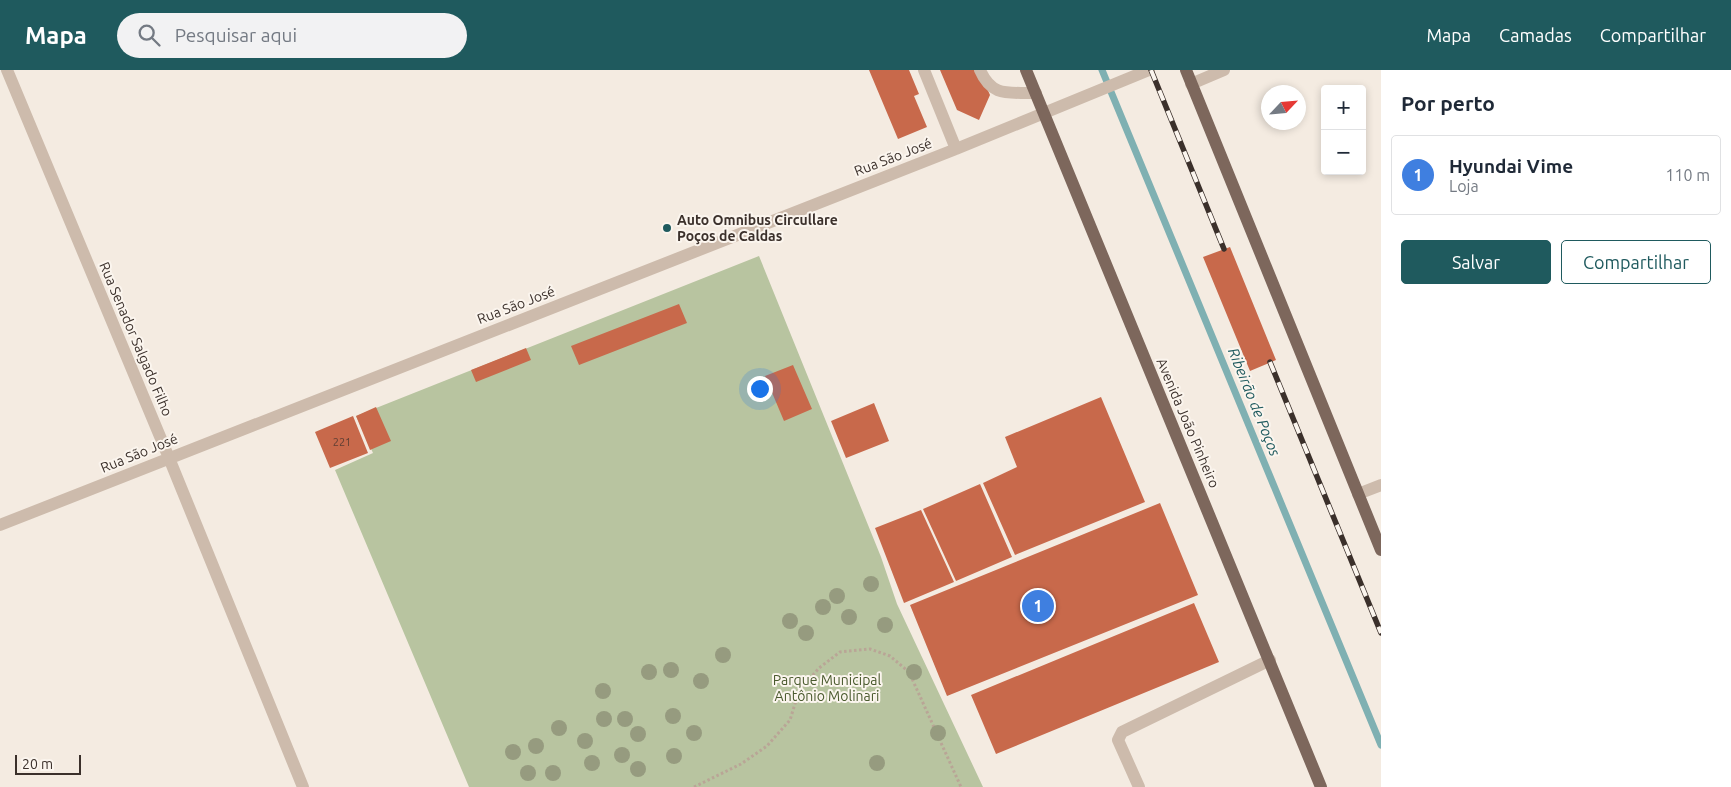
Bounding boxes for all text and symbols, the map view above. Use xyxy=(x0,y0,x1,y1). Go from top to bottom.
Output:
search box xyxy=(117,13,467,58)
icon: search xyxy=(135,21,163,49)
text: Mapa xyxy=(25,22,87,49)
text: Pesquisar aqui xyxy=(175,24,297,46)
text: Mapa xyxy=(1426,25,1471,45)
text: Camadas xyxy=(1499,25,1572,45)
text: Compartilhar xyxy=(1600,25,1706,45)
north arrow xyxy=(1261,85,1306,130)
map controls xyxy=(1321,85,1366,175)
button: + xyxy=(1321,85,1366,130)
text: Por perto xyxy=(1401,91,1495,115)
button: − xyxy=(1321,130,1366,175)
street label: Rua São José xyxy=(852,135,934,179)
text: Hyundai Vime xyxy=(1449,155,1573,177)
text: 1 xyxy=(1413,166,1423,184)
text: 110 m xyxy=(1665,166,1710,184)
text: Loja xyxy=(1449,177,1479,195)
place label: Auto Omnibus Circullare Poços de Caldas xyxy=(677,212,838,245)
marker: Auto Omnibus Circullare Poços de Caldas xyxy=(661,222,673,234)
button: Salvar xyxy=(1401,240,1551,284)
button: Compartilhar xyxy=(1561,240,1711,284)
street label: Rua Senador Salgado Filho xyxy=(96,260,176,418)
street label: Rua São José xyxy=(475,283,557,327)
water label: Ribeirão de Poços xyxy=(1225,345,1284,459)
street label: Avenida João Pinheiro xyxy=(1153,356,1223,490)
your location xyxy=(747,376,773,402)
street label: Rua São José xyxy=(98,430,180,476)
house number: 221 xyxy=(333,436,351,448)
pin: 1 xyxy=(1022,587,1054,625)
park label: Parque Municipal Antônio Molinari xyxy=(773,672,882,704)
scale bar xyxy=(15,752,81,775)
text: 20 m xyxy=(22,756,53,772)

